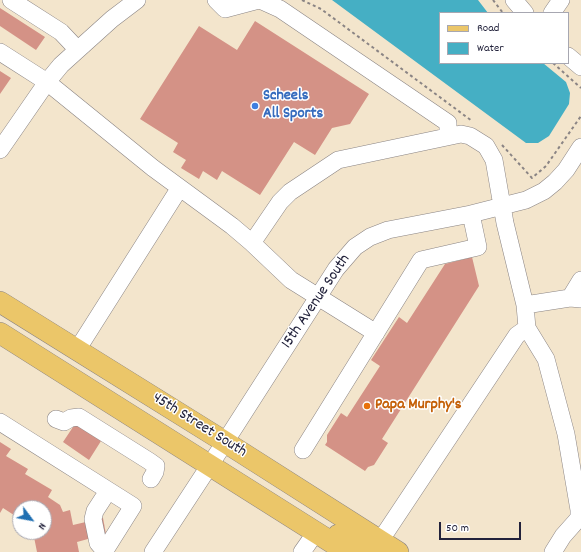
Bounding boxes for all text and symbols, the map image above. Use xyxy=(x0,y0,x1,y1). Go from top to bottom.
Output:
legend xyxy=(439,12,569,64)
text: Road xyxy=(477,20,499,37)
text: Water xyxy=(477,40,504,57)
place label: Scheels All Sports xyxy=(263,87,323,125)
marker: Scheels All Sports xyxy=(250,101,260,111)
street label: 15th Avenue South xyxy=(278,251,356,353)
street label: 45th Street South xyxy=(148,389,250,463)
place label: Papa Murphy's xyxy=(375,396,462,416)
marker: Papa Murphy's xyxy=(362,401,372,411)
north arrow xyxy=(12,500,52,540)
scale bar xyxy=(441,514,523,540)
text: N xyxy=(33,519,50,532)
text: 50 m xyxy=(446,520,469,537)

